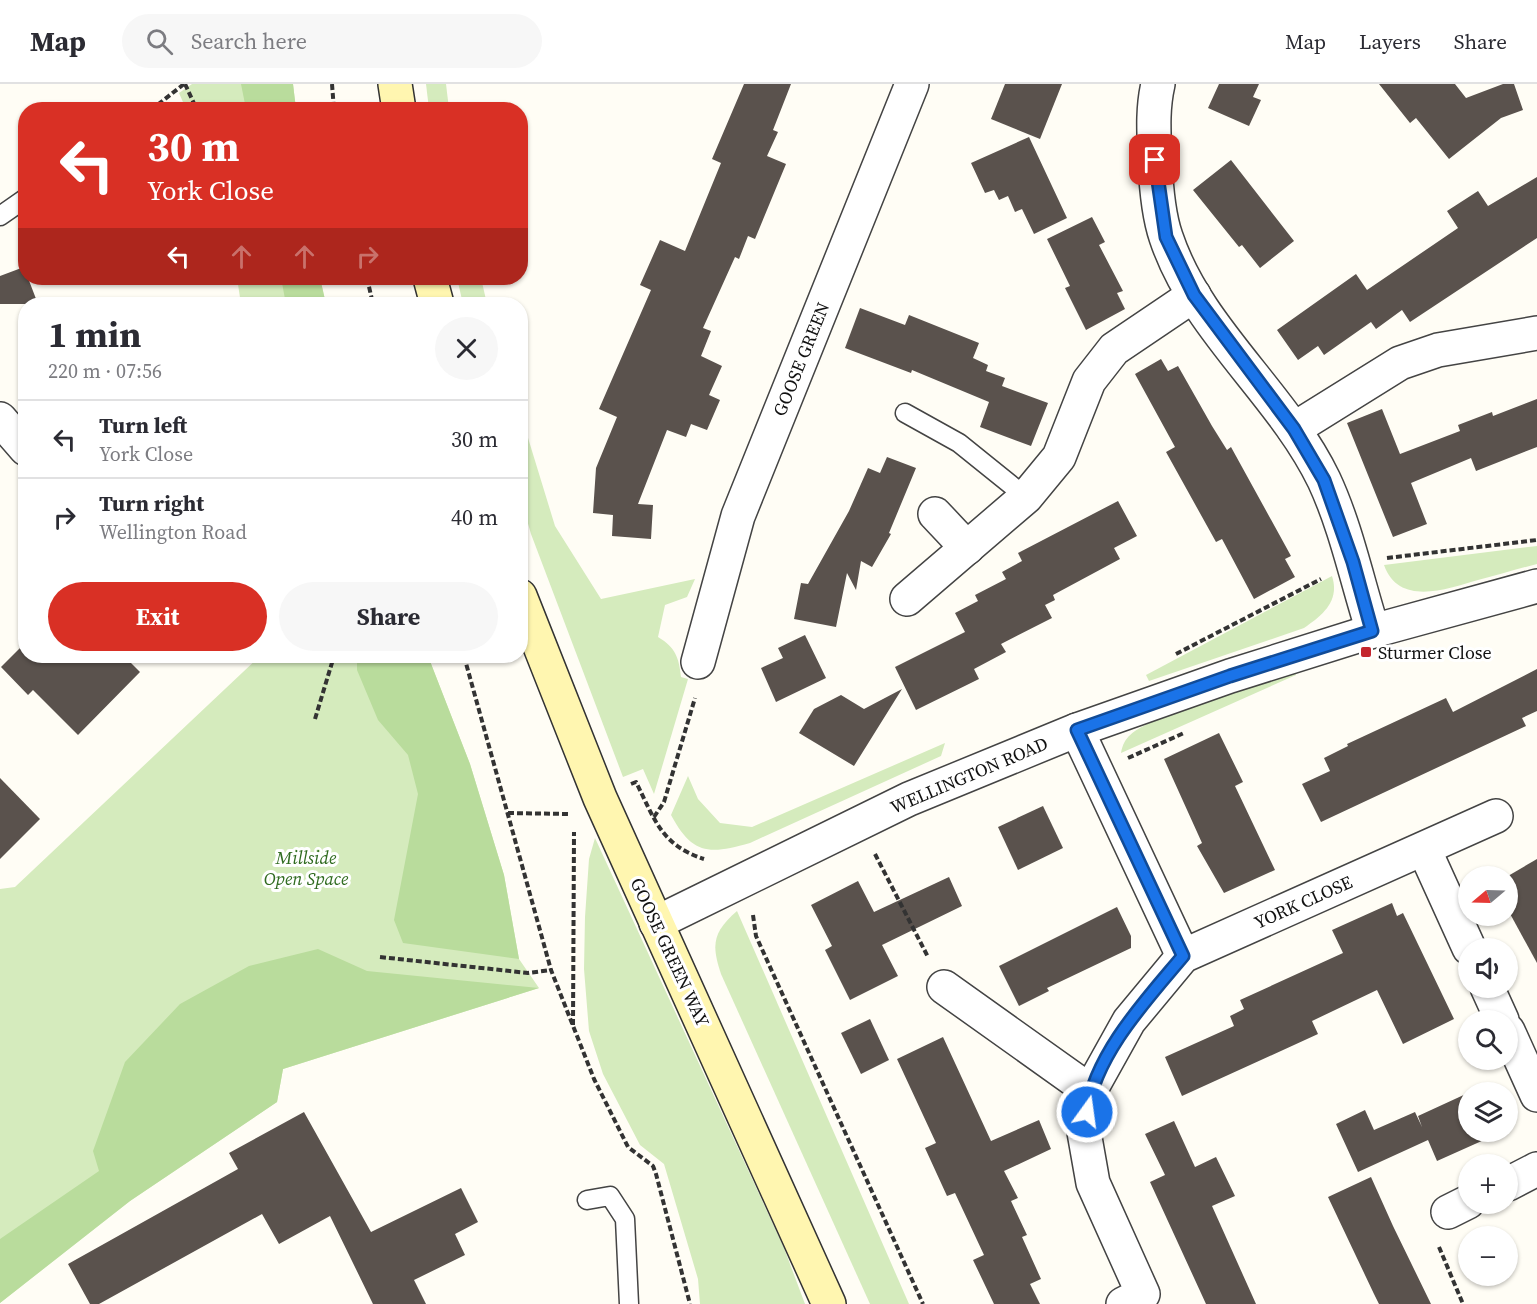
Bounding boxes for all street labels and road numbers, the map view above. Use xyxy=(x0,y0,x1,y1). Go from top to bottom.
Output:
street label: GOOSE GREEN xyxy=(767,298,835,420)
street label: WELLINGTON ROAD xyxy=(886,730,1052,820)
street label: YORK CLOSE xyxy=(1250,869,1356,935)
street label: GOOSE GREEN WAY xyxy=(625,873,716,1031)

